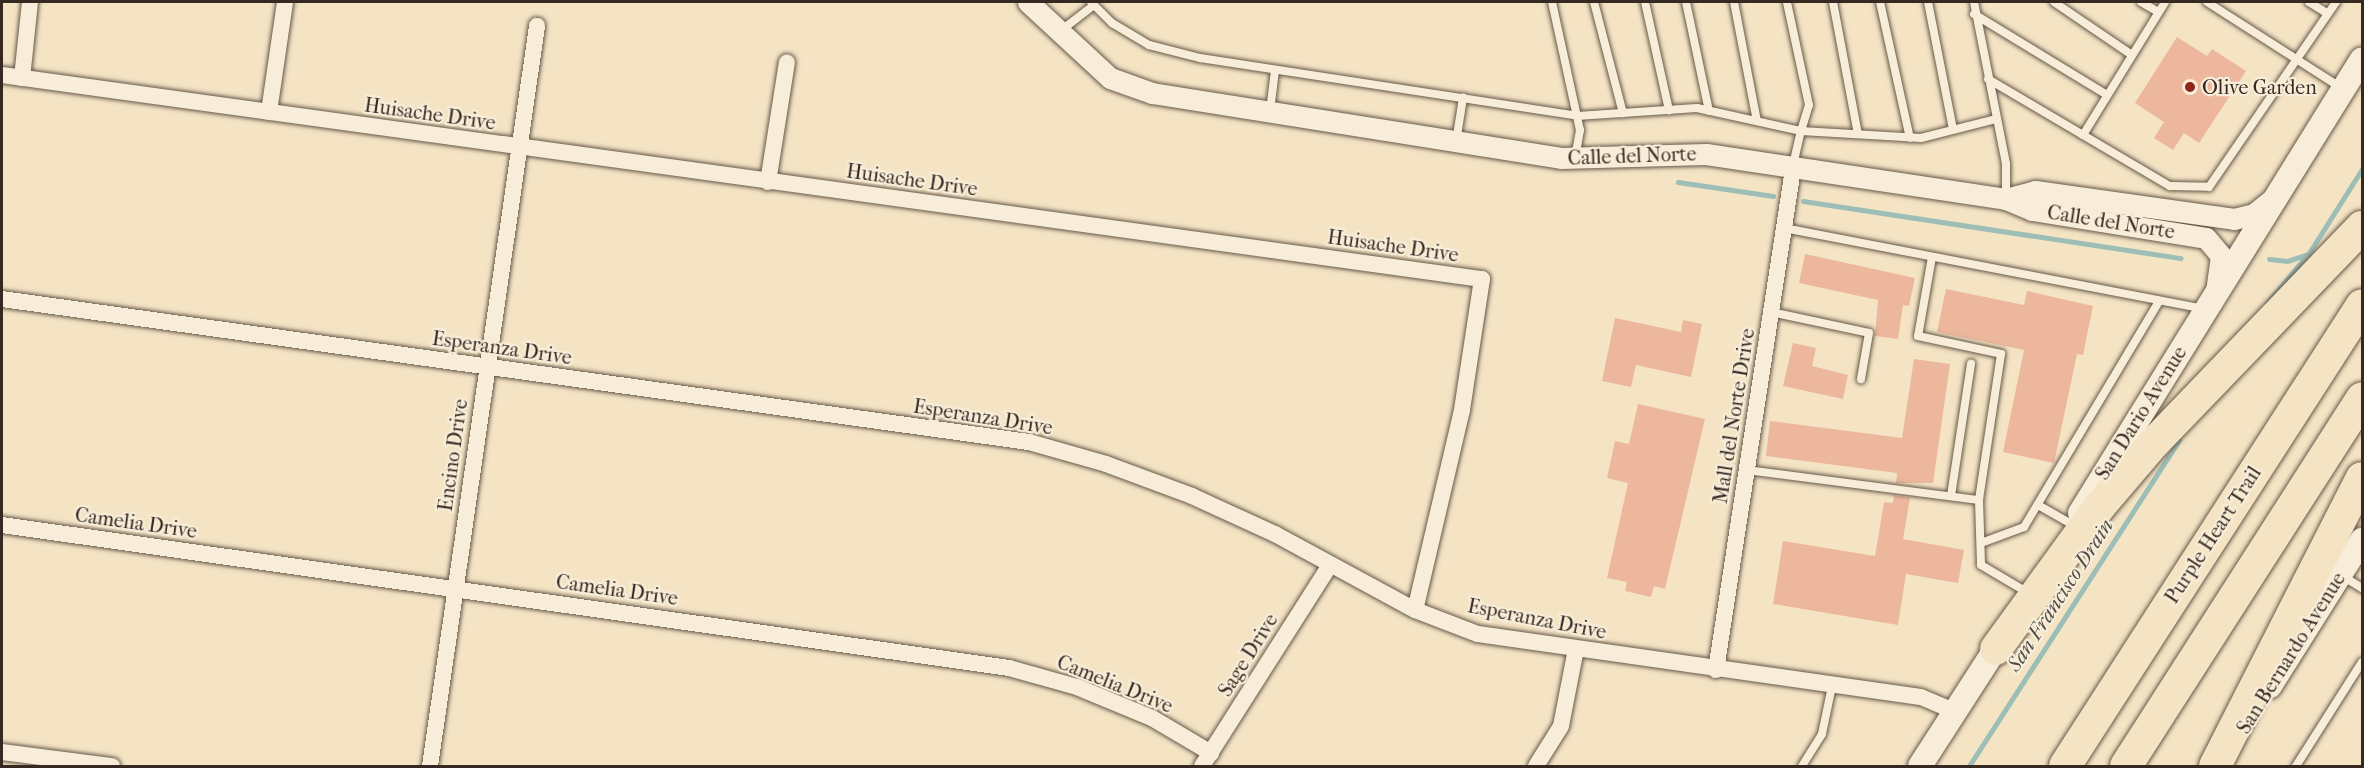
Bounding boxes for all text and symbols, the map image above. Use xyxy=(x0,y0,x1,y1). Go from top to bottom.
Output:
place label: Olive Garden xyxy=(2202,75,2317,99)
marker: Olive Garden xyxy=(2183,80,2197,94)
street label: Huisache Drive xyxy=(363,93,497,135)
street label: Calle del Norte xyxy=(1567,142,1697,170)
street label: Huisache Drive xyxy=(845,159,979,201)
street label: Calle del Norte xyxy=(2046,200,2176,244)
street label: Huisache Drive xyxy=(1326,225,1460,267)
street label: Esperanza Drive xyxy=(431,326,573,370)
street label: Mall del Norte Drive xyxy=(1708,327,1760,505)
street label: San Dario Avenue xyxy=(2090,342,2192,484)
street label: Esperanza Drive xyxy=(912,394,1054,440)
street label: Encino Drive xyxy=(433,397,473,513)
street label: Purple Heart Trail xyxy=(2160,462,2266,608)
street label: Camelia Drive xyxy=(73,503,199,543)
water label: San Francisco Drain xyxy=(2001,514,2119,676)
street label: San Bernardo Avenue xyxy=(2232,568,2350,738)
street label: Camelia Drive xyxy=(554,570,680,610)
street label: Esperanza Drive xyxy=(1466,594,1608,644)
street label: Sage Drive xyxy=(1213,609,1283,701)
street label: Camelia Drive xyxy=(1054,650,1176,718)

